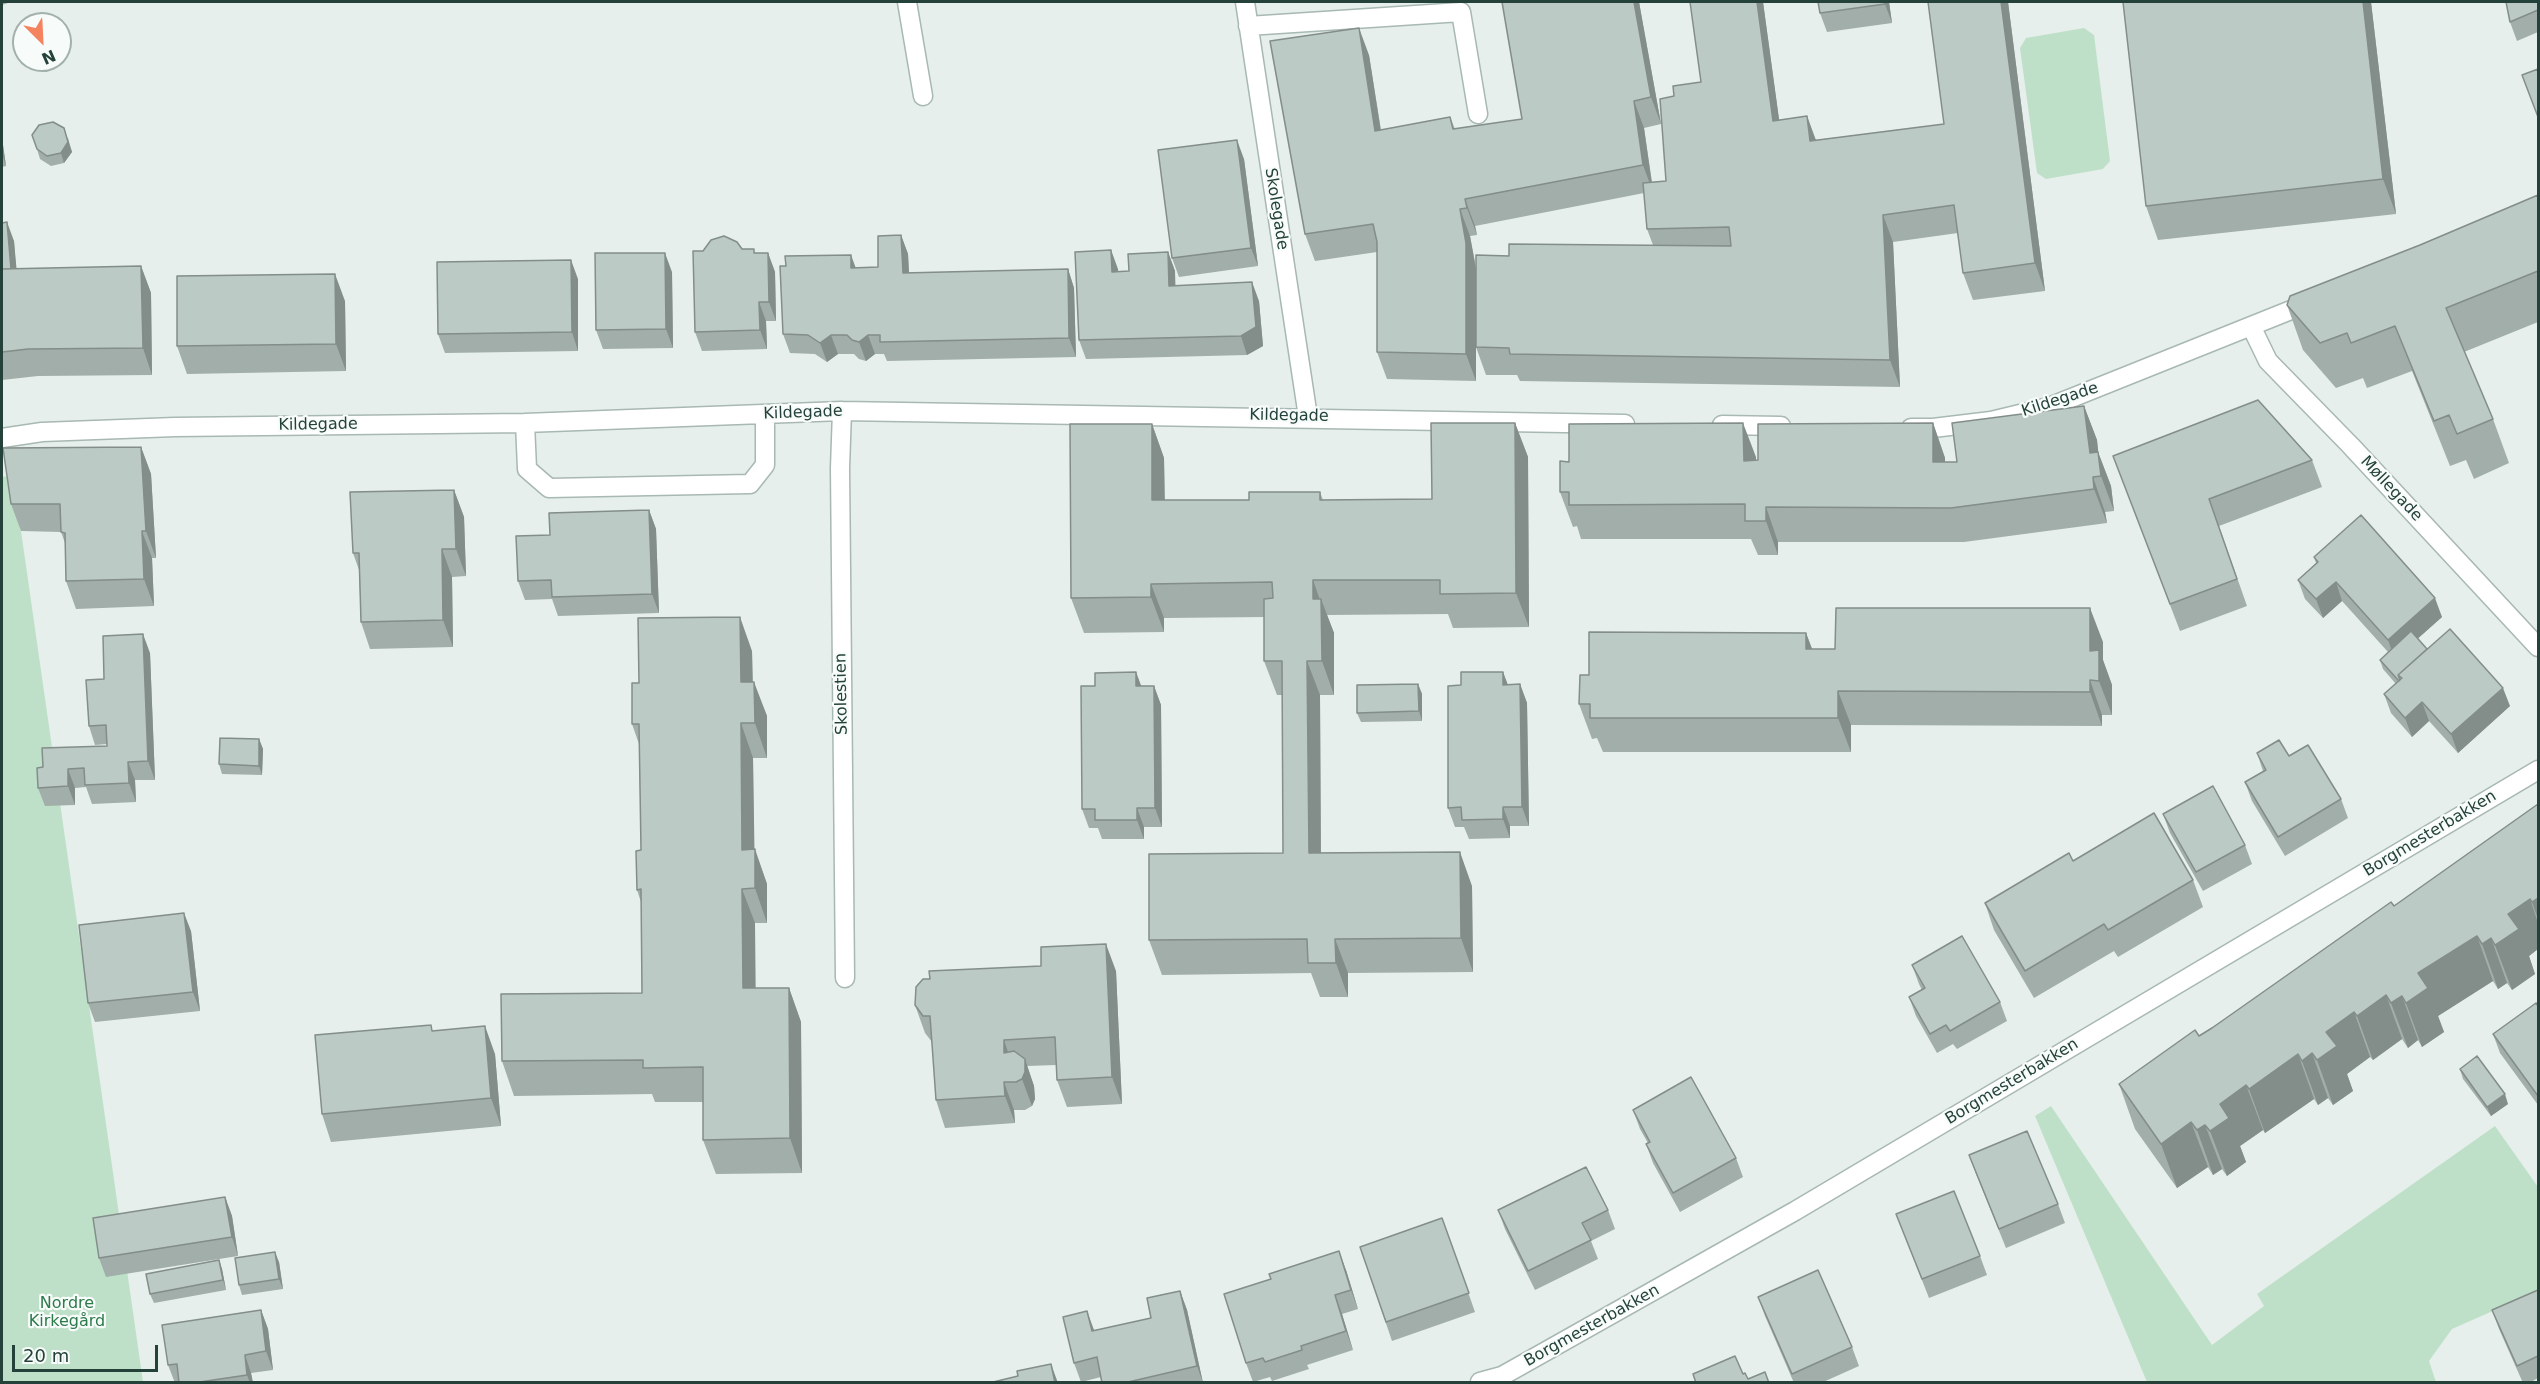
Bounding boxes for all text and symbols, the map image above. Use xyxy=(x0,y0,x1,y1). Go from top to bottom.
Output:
north arrow xyxy=(12,12,72,72)
text: N xyxy=(39,46,59,68)
street label: Skolegade xyxy=(1260,167,1292,251)
street label: Kildegade xyxy=(2019,379,2101,421)
street label: Kildegade xyxy=(763,402,843,424)
street label: Kildegade xyxy=(1249,406,1329,426)
street label: Kildegade xyxy=(278,415,358,435)
street label: Møllegade xyxy=(2356,452,2426,526)
street label: Skolestien xyxy=(832,653,852,735)
street label: Borgmesterbakken xyxy=(2360,787,2500,881)
street label: Borgmesterbakken xyxy=(1942,1035,2082,1129)
street label: Borgmesterbakken xyxy=(1521,1281,1663,1371)
park label: Nordre Kirkegård xyxy=(29,1294,105,1332)
scale bar xyxy=(15,1333,160,1371)
text: 20 m xyxy=(23,1345,69,1366)

